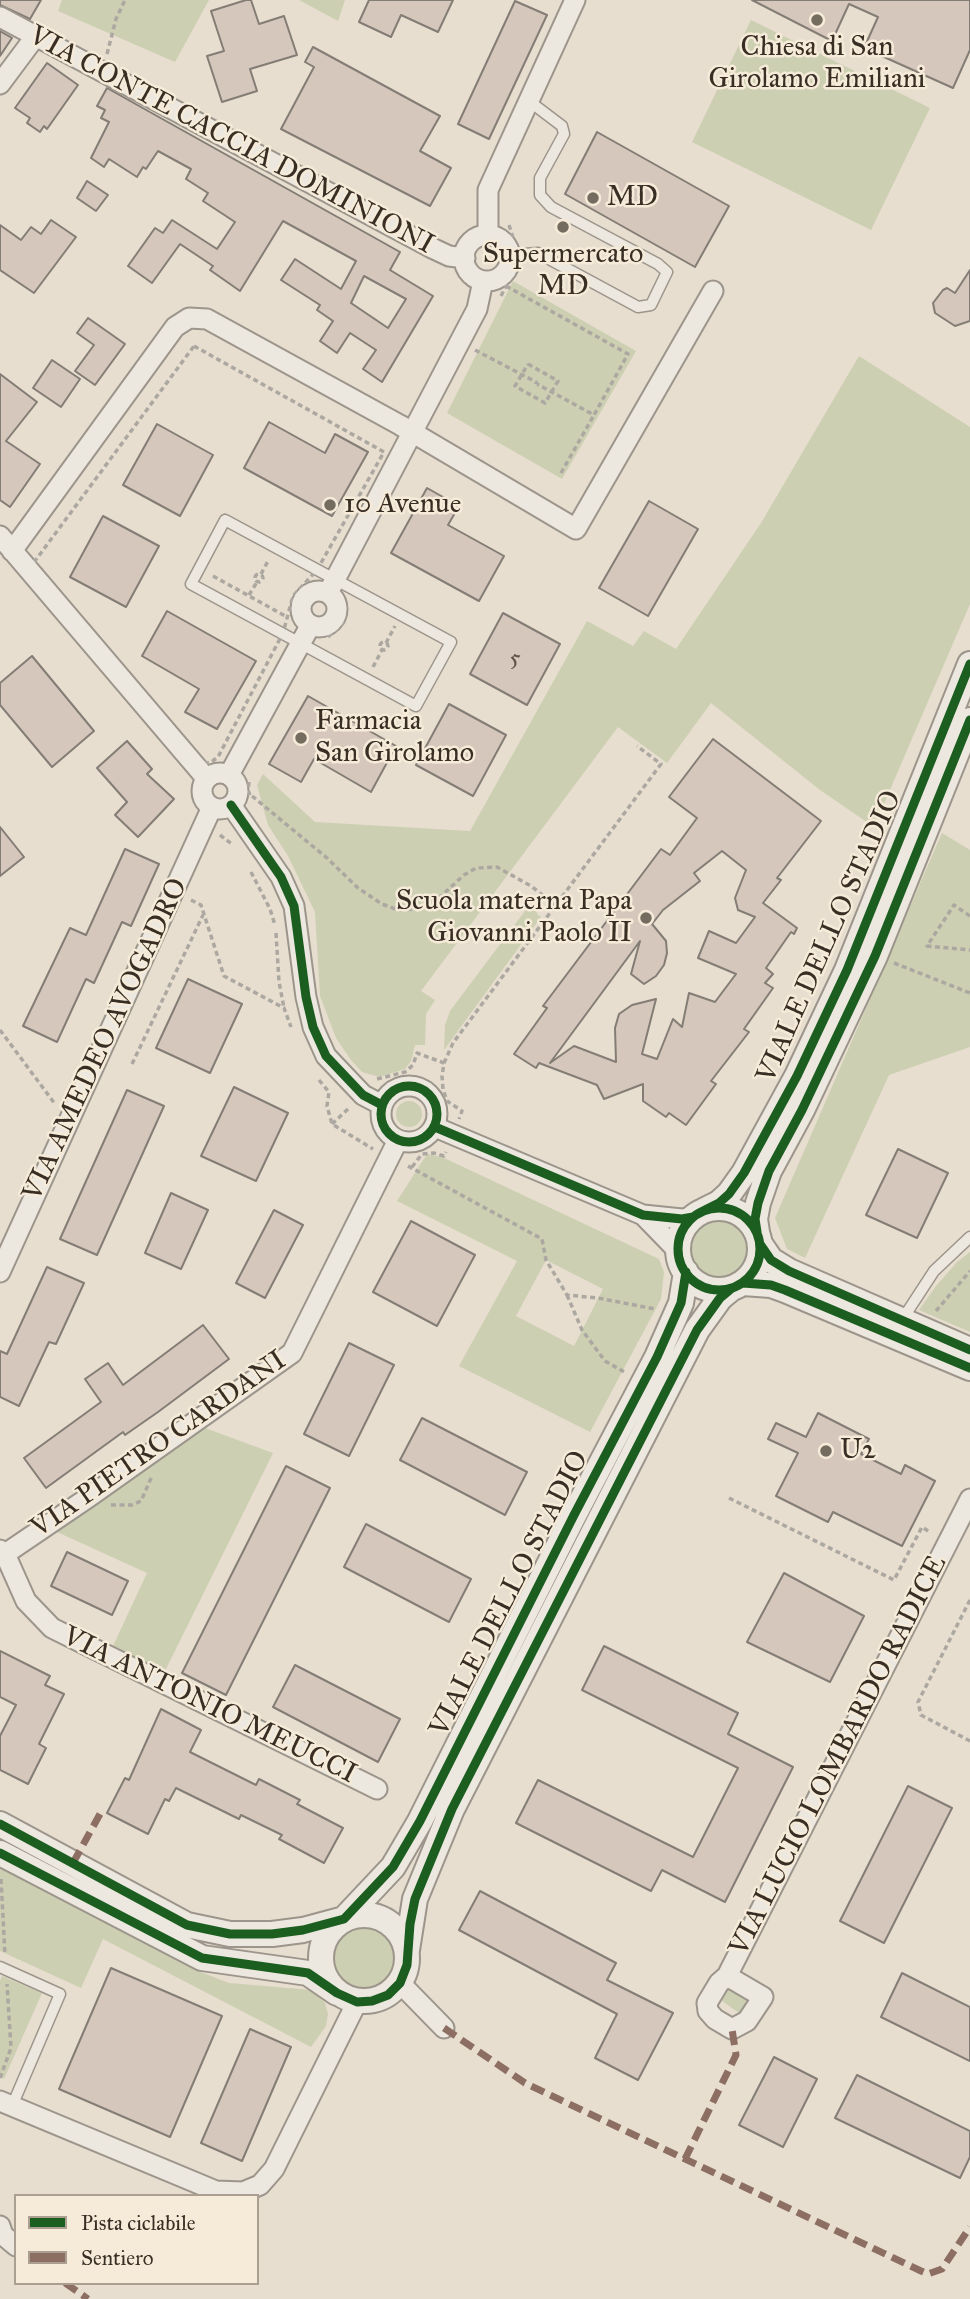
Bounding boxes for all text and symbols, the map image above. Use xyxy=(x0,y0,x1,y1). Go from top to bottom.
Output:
marker: Chiesa di San Girolamo Emiliani xyxy=(809,12,825,28)
street label: VIA CONTE CACCIA DOMINIONI xyxy=(23,20,439,262)
place label: Chiesa di San Girolamo Emiliani xyxy=(708,31,926,97)
place label: MD xyxy=(607,181,658,215)
marker: MD xyxy=(585,190,601,206)
marker: Supermercato MD xyxy=(555,219,571,235)
place label: Supermercato MD xyxy=(483,238,643,304)
place label: 10 Avenue xyxy=(344,488,461,522)
marker: 10 Avenue xyxy=(322,497,338,513)
house number: 5 xyxy=(509,645,521,673)
place label: Farmacia San Girolamo xyxy=(315,705,474,771)
marker: Farmacia San Girolamo xyxy=(293,730,309,746)
street label: VIALE DELLO STADIO xyxy=(750,786,910,1088)
street label: VIA AMEDEO AVOGADRO xyxy=(16,873,196,1207)
place label: Scuola materna Papa Giovanni Paolo II xyxy=(396,885,632,951)
marker: Scuola materna Papa Giovanni Paolo II xyxy=(638,910,654,926)
street label: VIA PIETRO CARDANI xyxy=(25,1344,293,1546)
place label: U2 xyxy=(840,1434,876,1468)
marker: U2 xyxy=(818,1443,834,1459)
street label: VIALE DELLO STADIO xyxy=(423,1446,597,1742)
street label: VIA LUCIO LOMBARDO RADICE xyxy=(723,1550,955,1962)
street label: VIA ANTONIO MEUCCI xyxy=(57,1620,361,1792)
legend xyxy=(14,2194,259,2285)
text: Pista ciclabile xyxy=(81,2210,196,2236)
text: Sentiero xyxy=(81,2245,153,2271)

